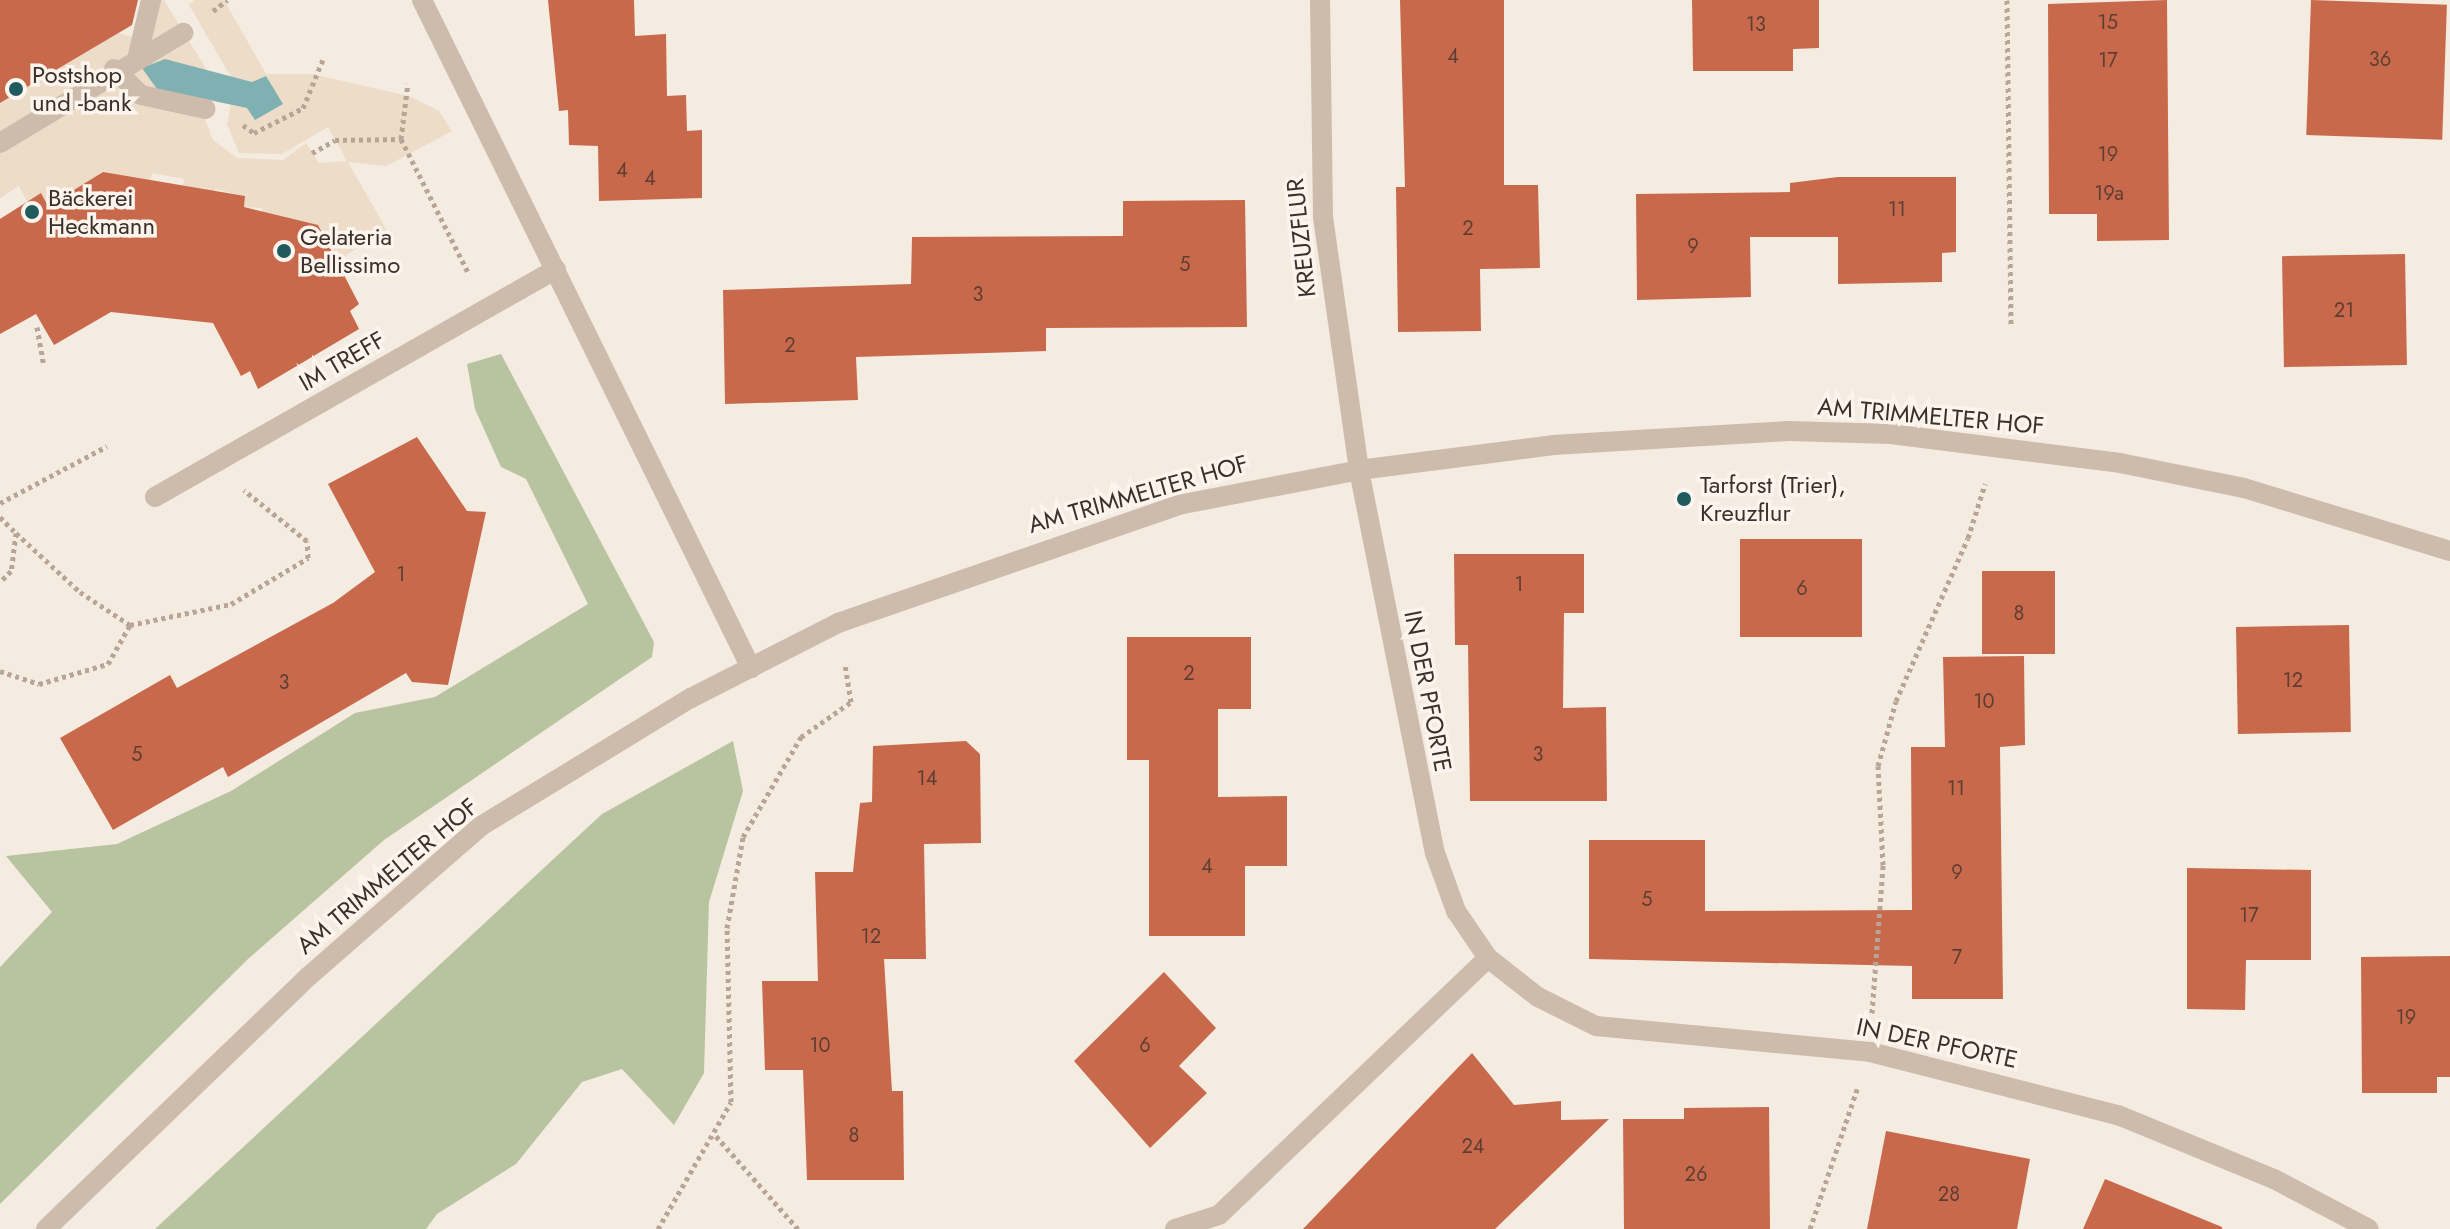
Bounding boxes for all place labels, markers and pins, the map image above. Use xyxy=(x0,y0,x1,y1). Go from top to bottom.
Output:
place label: Postshop und -bank xyxy=(32,61,132,117)
marker: Postshop und -bank xyxy=(7,80,25,98)
place label: Bäckerei Heckmann xyxy=(48,184,155,240)
marker: Bäckerei Heckmann xyxy=(23,203,41,221)
place label: Gelateria Bellissimo xyxy=(300,223,400,279)
marker: Gelateria Bellissimo xyxy=(275,242,293,260)
place label: Tarforst (Trier), Kreuzflur xyxy=(1700,471,1846,527)
marker: Tarforst (Trier), Kreuzflur xyxy=(1675,490,1693,508)

